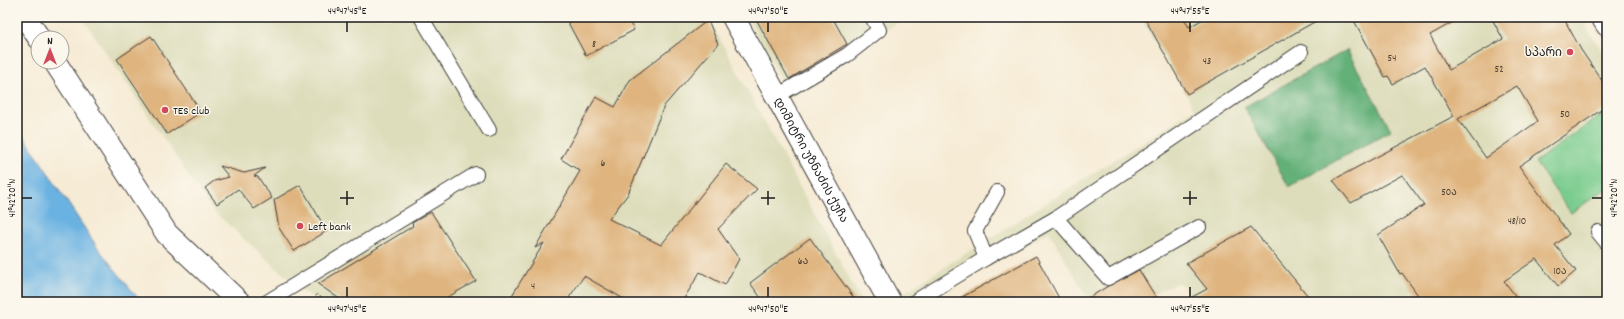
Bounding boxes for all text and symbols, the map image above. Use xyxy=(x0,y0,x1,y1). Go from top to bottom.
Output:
text: 44°47'45"E xyxy=(328,5,367,19)
text: 44°47'50"E xyxy=(748,5,788,19)
text: 44°47'55"E xyxy=(1171,5,1210,19)
north arrow xyxy=(30,30,70,70)
text: N xyxy=(47,34,53,50)
house number: 8 xyxy=(592,38,596,52)
place label: სპარი xyxy=(1525,45,1562,62)
marker: სპარი xyxy=(1565,47,1575,57)
house number: 54 xyxy=(1388,52,1396,66)
house number: 43 xyxy=(1203,55,1211,69)
house number: 52 xyxy=(1495,63,1504,77)
street label: დიმიტრი უზნაძის ქუჩა xyxy=(769,95,852,226)
place label: TES club xyxy=(173,103,209,120)
marker: TES club xyxy=(160,105,170,115)
house number: 50 xyxy=(1560,108,1570,122)
house number: 6 xyxy=(601,157,606,171)
text: 41°42'20"N xyxy=(6,179,20,217)
text: 41°42'20"N xyxy=(1608,179,1622,217)
house number: 50ა xyxy=(1441,186,1457,200)
house number: 48/10 xyxy=(1508,215,1526,229)
place label: Left bank xyxy=(308,219,351,236)
marker: Left bank xyxy=(295,221,305,231)
house number: 6ა xyxy=(798,255,808,269)
house number: 10ა xyxy=(1553,265,1567,279)
house number: 4 xyxy=(531,280,535,294)
text: 44°47'45"E xyxy=(328,303,367,317)
text: 44°47'50"E xyxy=(748,303,788,317)
text: 44°47'55"E xyxy=(1171,303,1210,317)

